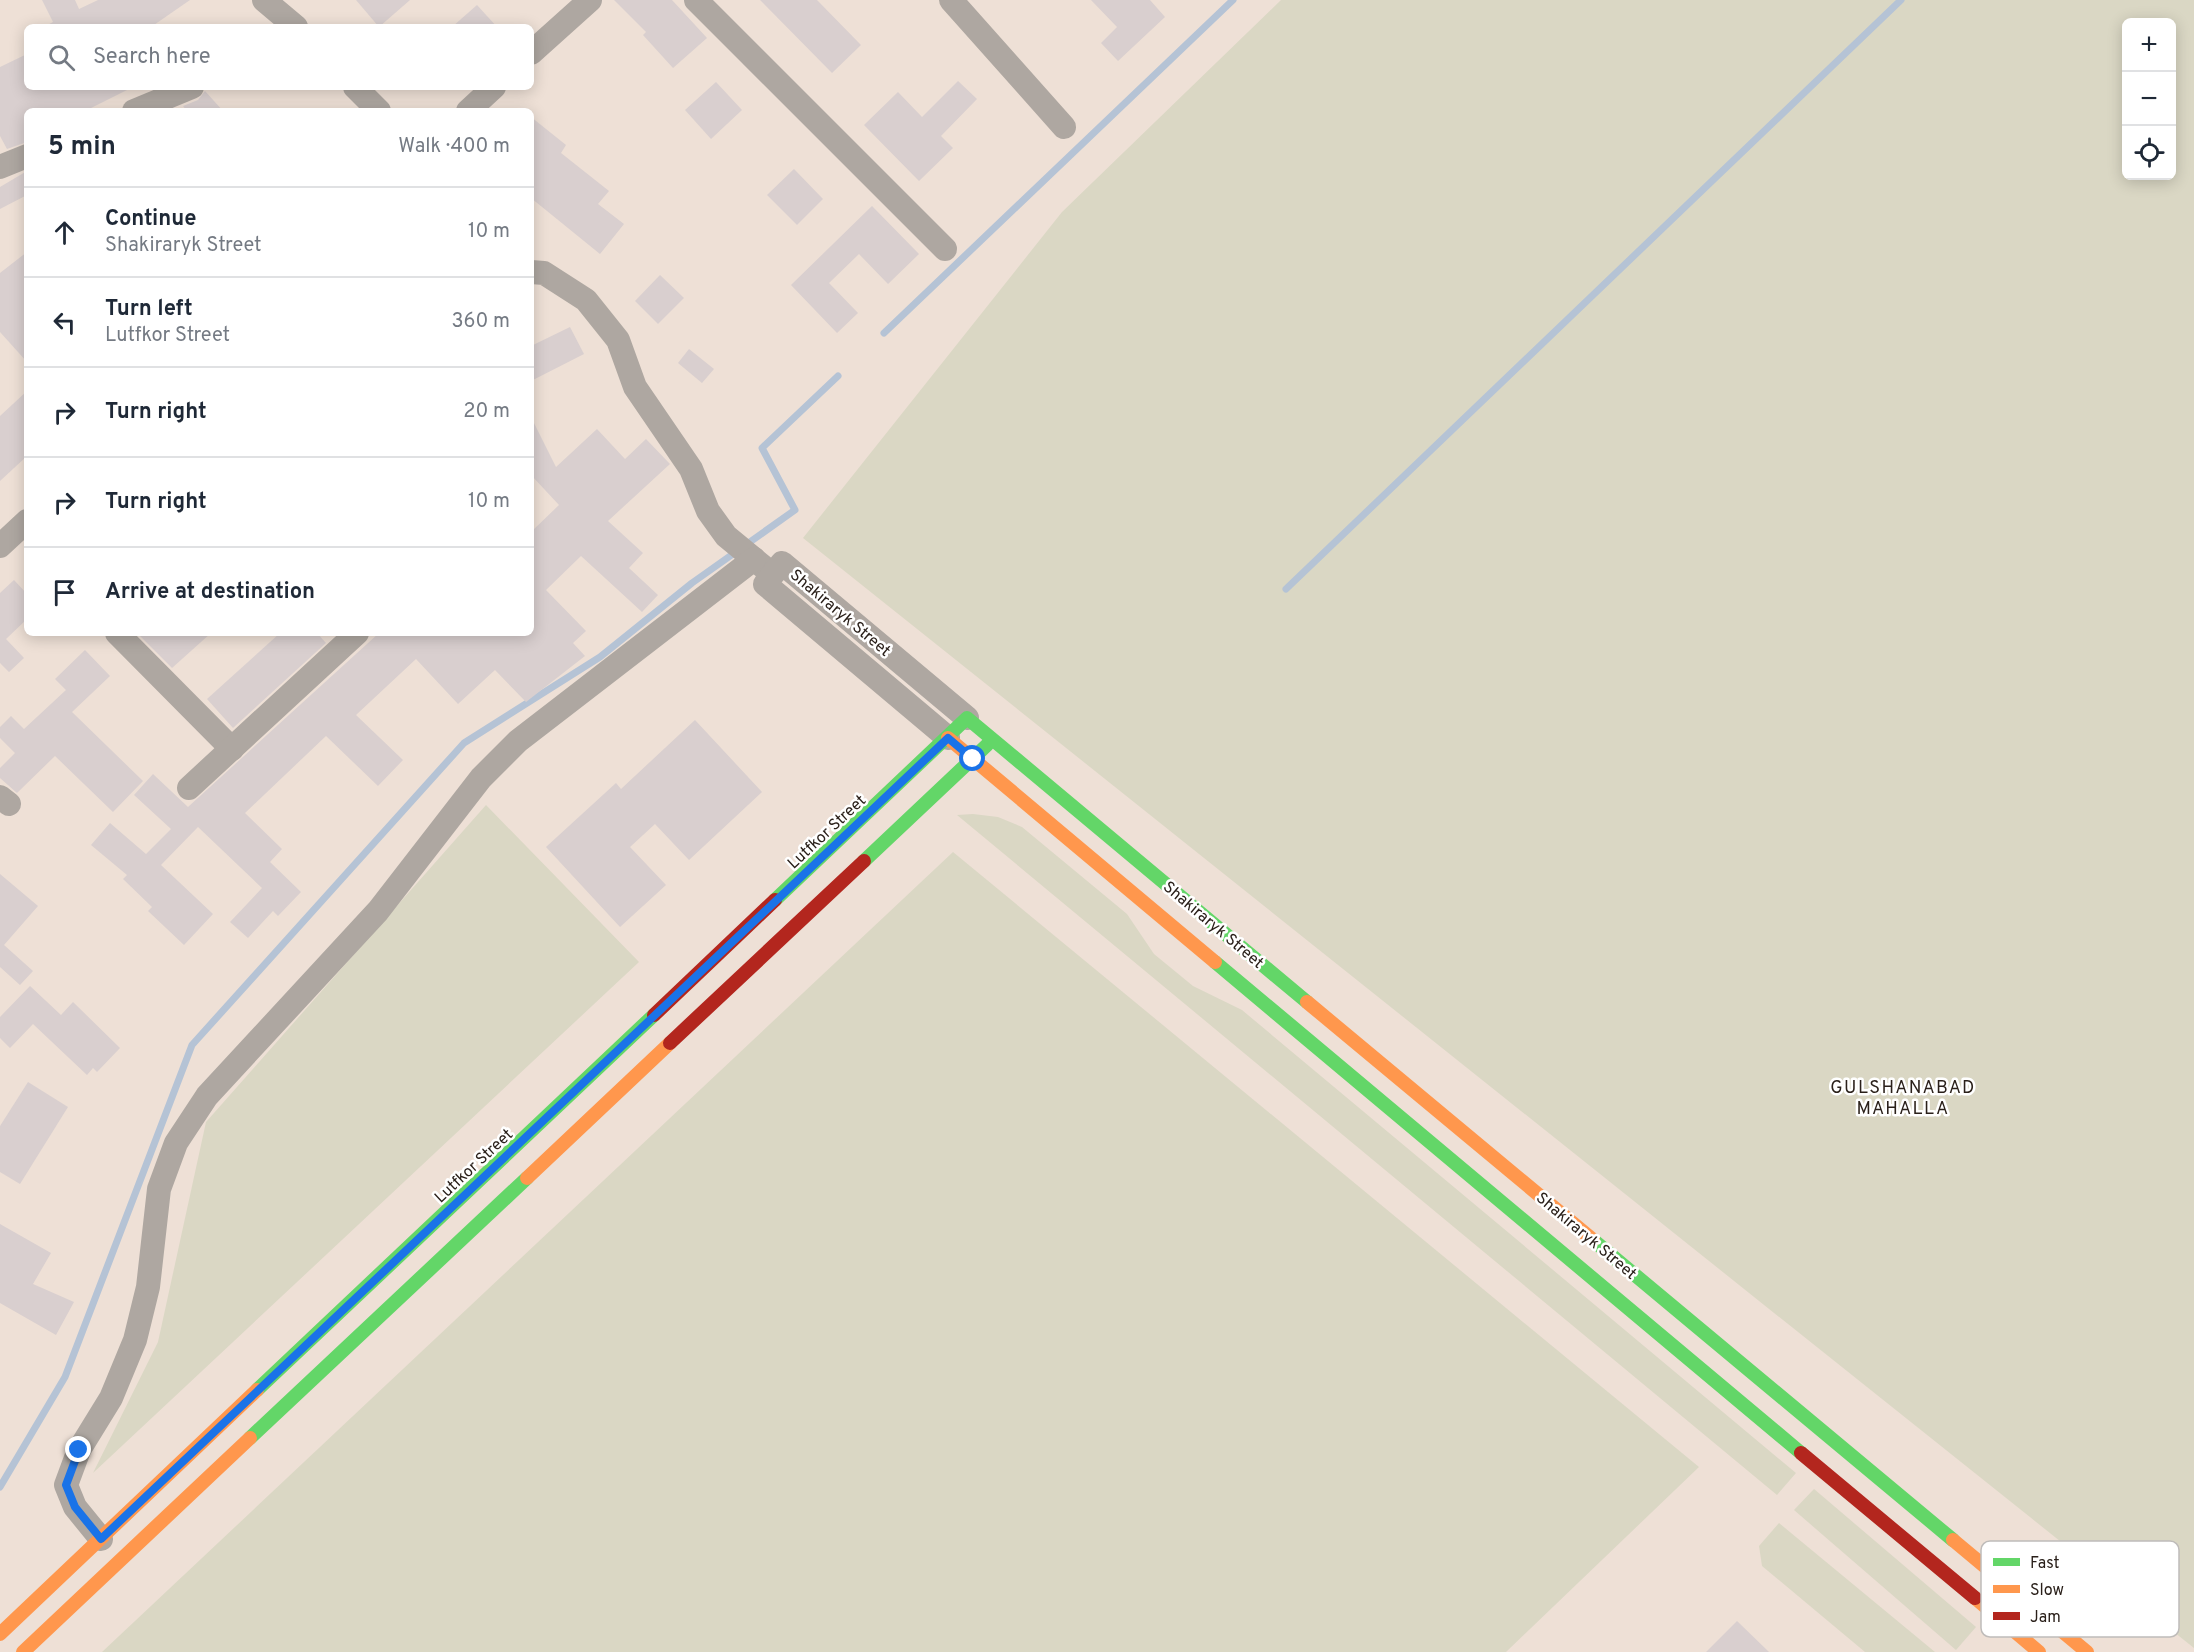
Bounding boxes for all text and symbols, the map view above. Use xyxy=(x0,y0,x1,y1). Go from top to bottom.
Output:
map controls xyxy=(2122,18,2176,180)
button: + xyxy=(2122,18,2176,72)
search box xyxy=(24,24,534,90)
icon: search xyxy=(45,41,78,74)
text: Search here xyxy=(93,44,211,71)
button: − xyxy=(2122,72,2176,126)
button: locate xyxy=(2122,126,2176,180)
text: 5 min xyxy=(48,131,116,164)
text: Walk · 400 m xyxy=(398,134,510,160)
text: Continue xyxy=(105,206,196,233)
icon: ahead xyxy=(48,216,81,249)
text: 10 m xyxy=(468,219,510,245)
text: Shakiraryk Street xyxy=(105,233,262,259)
text: Turn left xyxy=(105,296,193,323)
icon: left xyxy=(48,306,81,339)
text: 360 m xyxy=(452,309,510,335)
text: Lutfkor Street xyxy=(105,323,230,349)
icon: right xyxy=(48,396,81,429)
text: Turn right xyxy=(105,399,207,426)
text: 20 m xyxy=(463,399,510,425)
icon: right xyxy=(48,486,81,519)
text: Turn right xyxy=(105,489,207,516)
text: 10 m xyxy=(468,489,510,515)
street label: Shakiraryk Street xyxy=(785,566,894,661)
icon: arrive xyxy=(48,576,81,609)
text: Arrive at destination xyxy=(105,579,315,606)
route start xyxy=(959,745,985,771)
street label: Lutfkor Street xyxy=(784,791,871,874)
street label: Shakiraryk Street xyxy=(1158,878,1267,973)
district label: GULSHANABAD MAHALLA xyxy=(1830,1077,1976,1121)
street label: Lutfkor Street xyxy=(431,1125,518,1208)
street label: Shakiraryk Street xyxy=(1531,1189,1640,1284)
route end xyxy=(65,1436,91,1462)
legend xyxy=(1981,1541,2179,1637)
text: Fast xyxy=(2030,1554,2060,1574)
text: Slow xyxy=(2030,1581,2064,1601)
text: Jam xyxy=(2030,1608,2061,1628)

